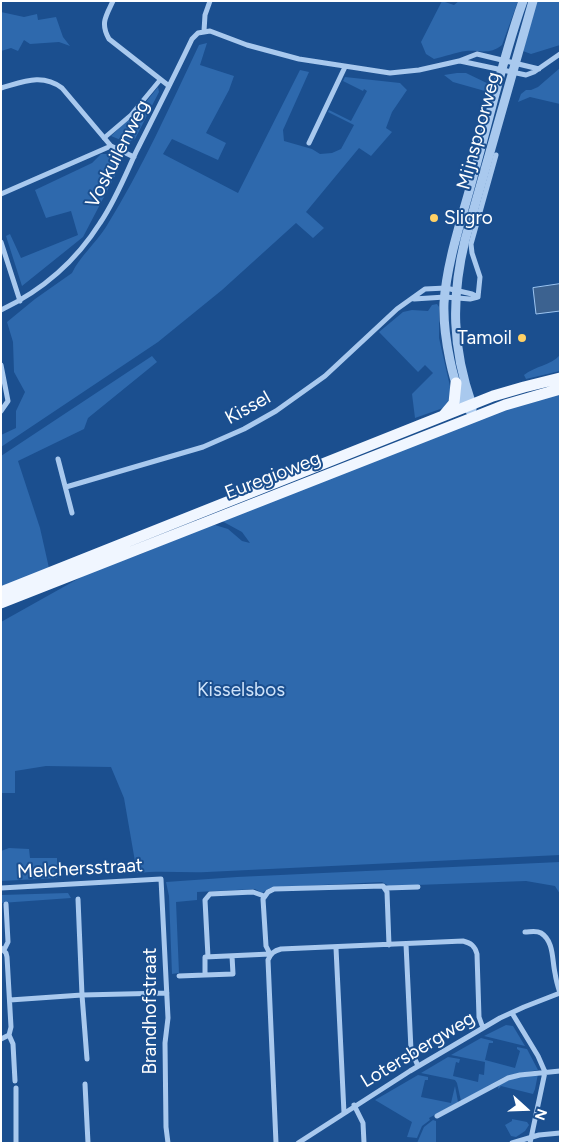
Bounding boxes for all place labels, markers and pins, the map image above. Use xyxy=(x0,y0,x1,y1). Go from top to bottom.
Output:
place label: Sligro xyxy=(444,207,493,229)
marker: Sligro xyxy=(428,212,440,224)
place label: Tamoil xyxy=(457,327,512,349)
marker: Tamoil xyxy=(516,332,528,344)

